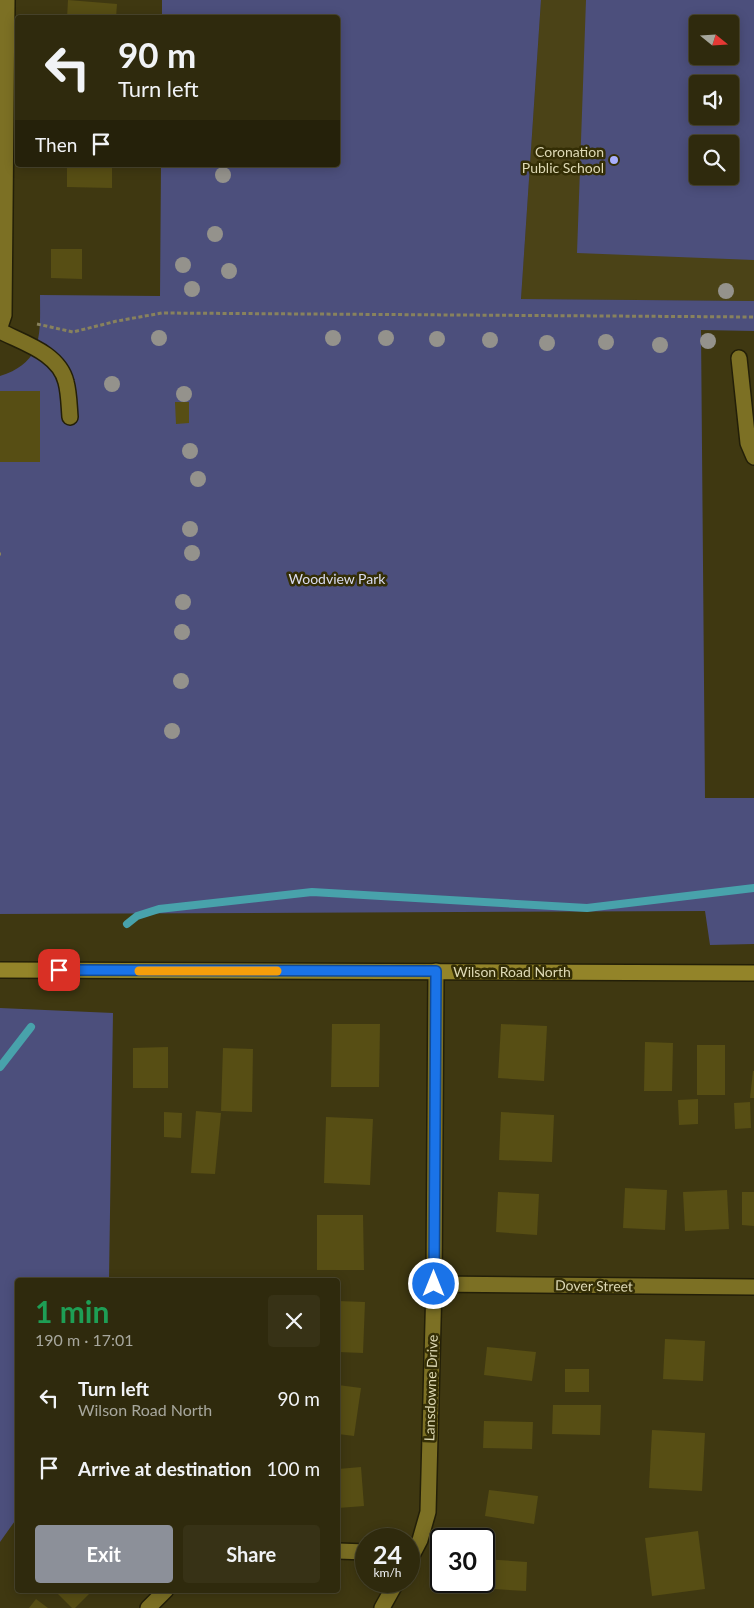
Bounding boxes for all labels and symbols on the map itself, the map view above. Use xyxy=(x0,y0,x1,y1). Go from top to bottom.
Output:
north arrow xyxy=(689,15,739,65)
place label: Coronation Public School xyxy=(522,143,604,176)
marker: Coronation Public School xyxy=(608,154,620,166)
park label: Woodview Park xyxy=(289,570,386,587)
pin xyxy=(38,949,80,991)
street label: Wilson Road North xyxy=(453,963,571,980)
position arrow xyxy=(407,1257,459,1309)
street label: Dover Street xyxy=(555,1276,633,1295)
street label: Lansdowne Drive xyxy=(420,1334,441,1442)
speed limit sign: 30 xyxy=(430,1528,495,1593)

